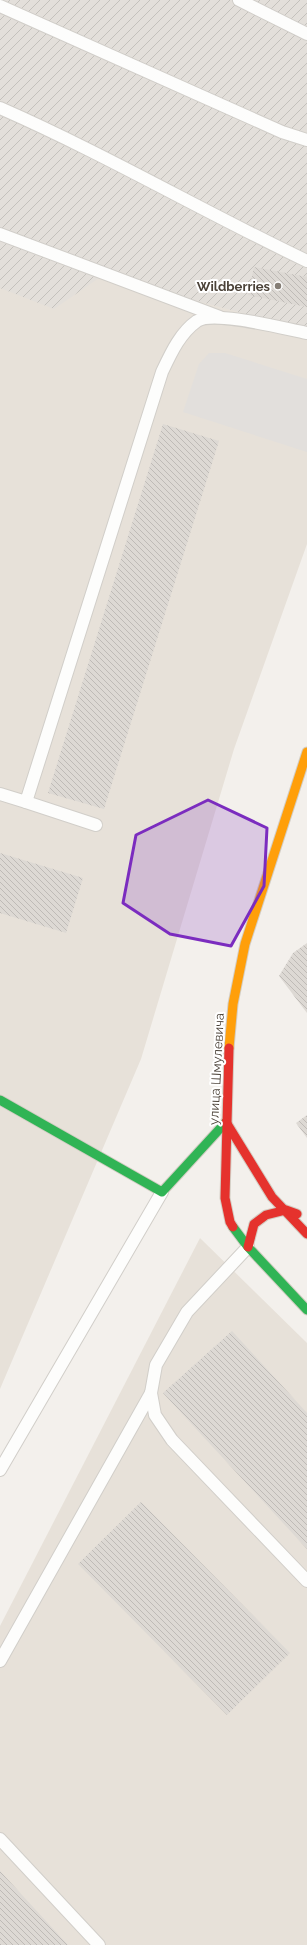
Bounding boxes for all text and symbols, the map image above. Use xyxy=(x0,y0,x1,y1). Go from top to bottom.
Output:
place label: Wildberries xyxy=(197,279,271,294)
marker: Wildberries xyxy=(273,281,283,291)
street label: улица Шмулевича xyxy=(206,1013,227,1125)

